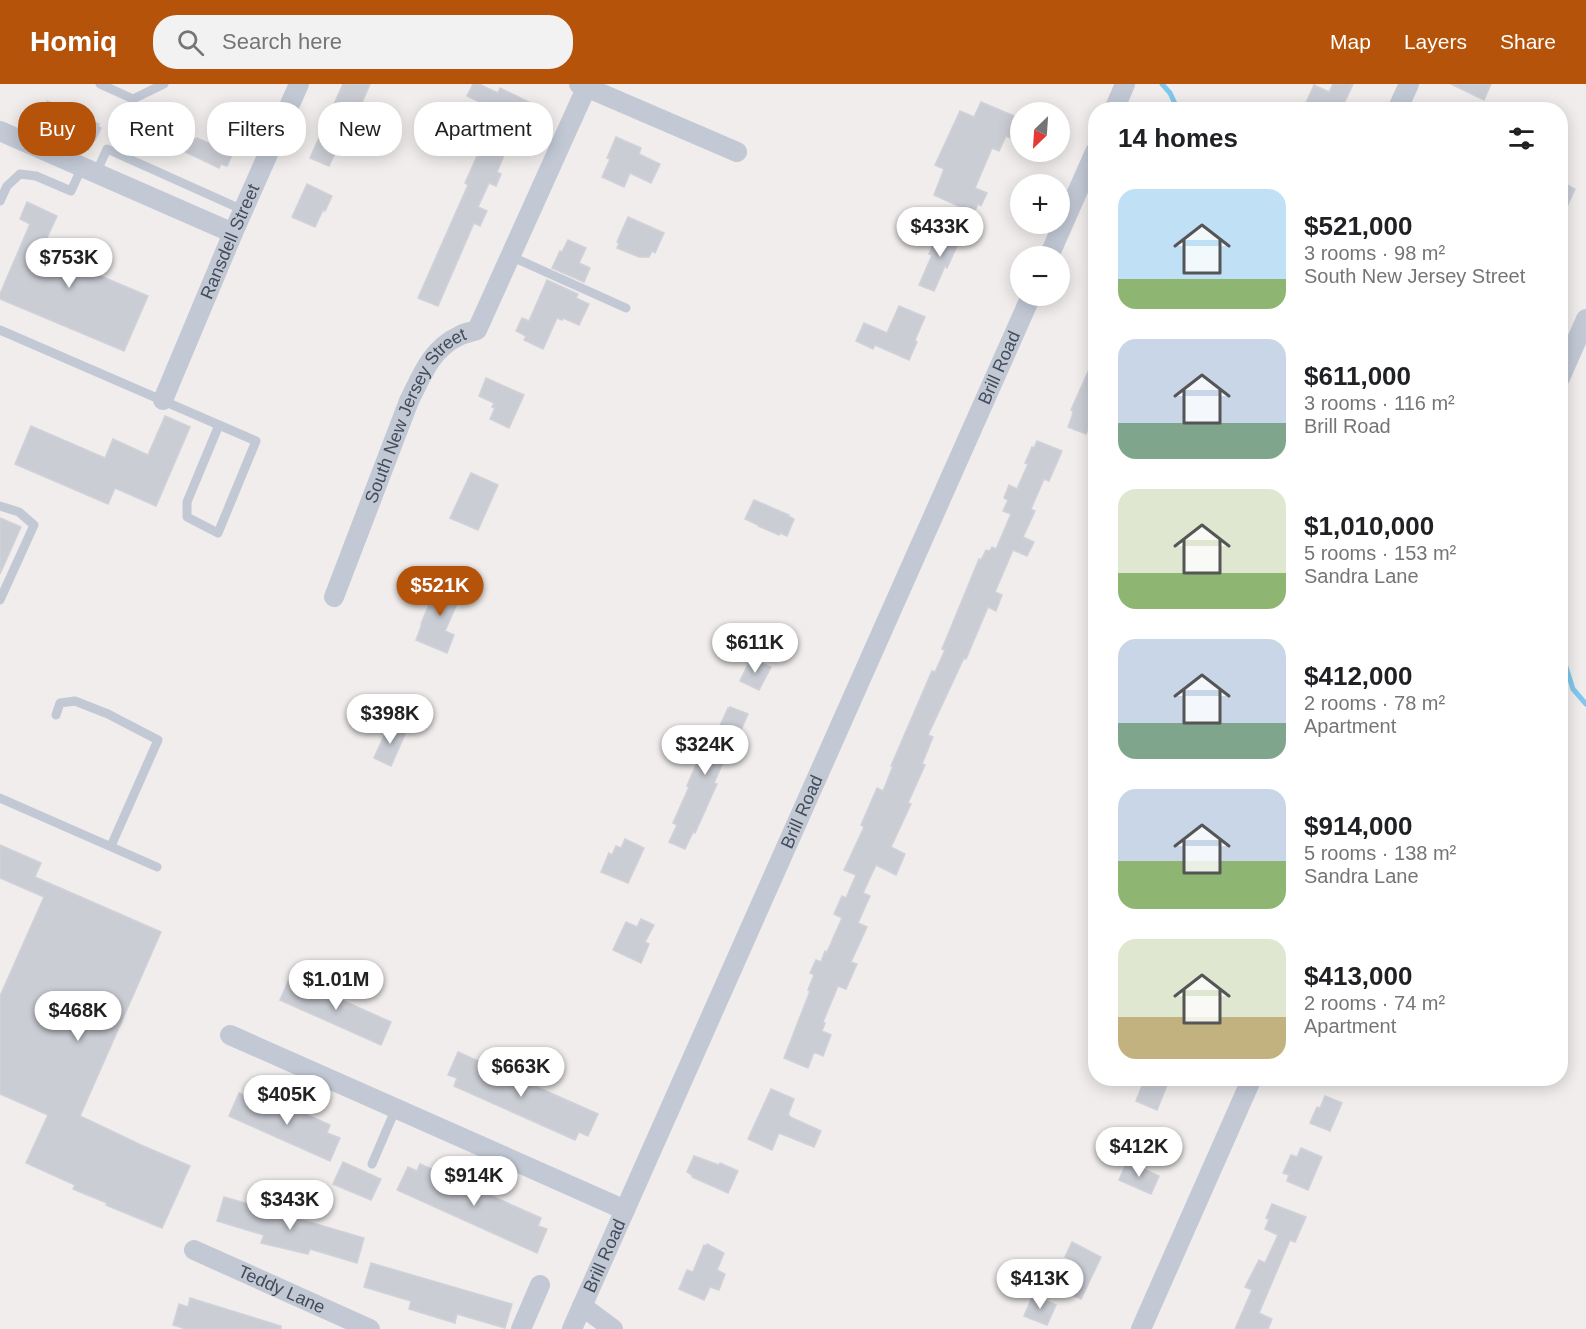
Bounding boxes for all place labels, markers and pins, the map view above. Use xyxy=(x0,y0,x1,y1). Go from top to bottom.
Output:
pin: $433K xyxy=(898,207,982,258)
pin: $753K xyxy=(27,238,111,289)
pin: $521K xyxy=(398,566,482,617)
pin: $611K xyxy=(713,623,797,674)
pin: $398K xyxy=(348,694,432,745)
pin: $324K xyxy=(663,725,747,776)
pin: $1.01M xyxy=(287,960,385,1011)
pin: $468K xyxy=(36,991,120,1042)
pin: $663K xyxy=(479,1047,563,1098)
pin: $405K xyxy=(245,1075,329,1126)
pin: $412K xyxy=(1097,1127,1181,1178)
pin: $914K xyxy=(432,1156,516,1207)
pin: $343K xyxy=(248,1180,332,1231)
pin: $413K xyxy=(998,1259,1082,1310)

